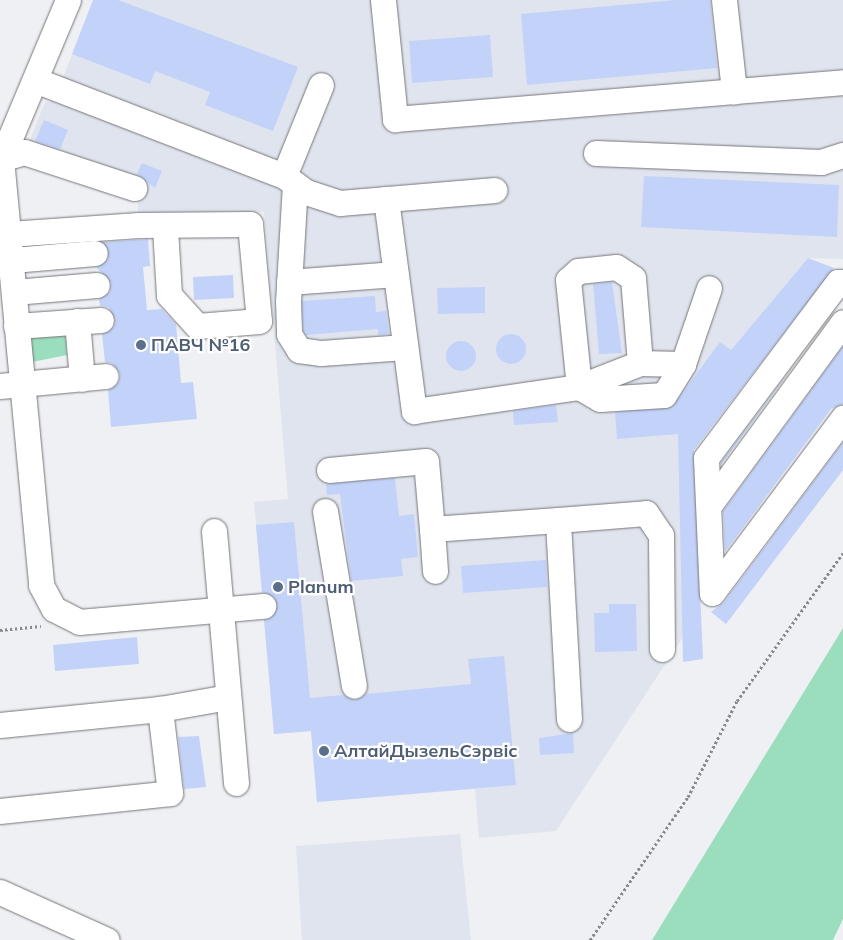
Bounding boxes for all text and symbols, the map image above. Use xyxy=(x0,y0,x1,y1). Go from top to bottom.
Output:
place label: ПАВЧ №16 xyxy=(151,334,250,356)
marker: ПАВЧ №16 xyxy=(135,339,147,351)
place label: Planum xyxy=(288,576,354,598)
marker: Planum xyxy=(272,581,284,593)
place label: АлтайДызельСэрвіс xyxy=(334,740,518,762)
marker: АлтайДызельСэрвіс xyxy=(318,745,330,757)

